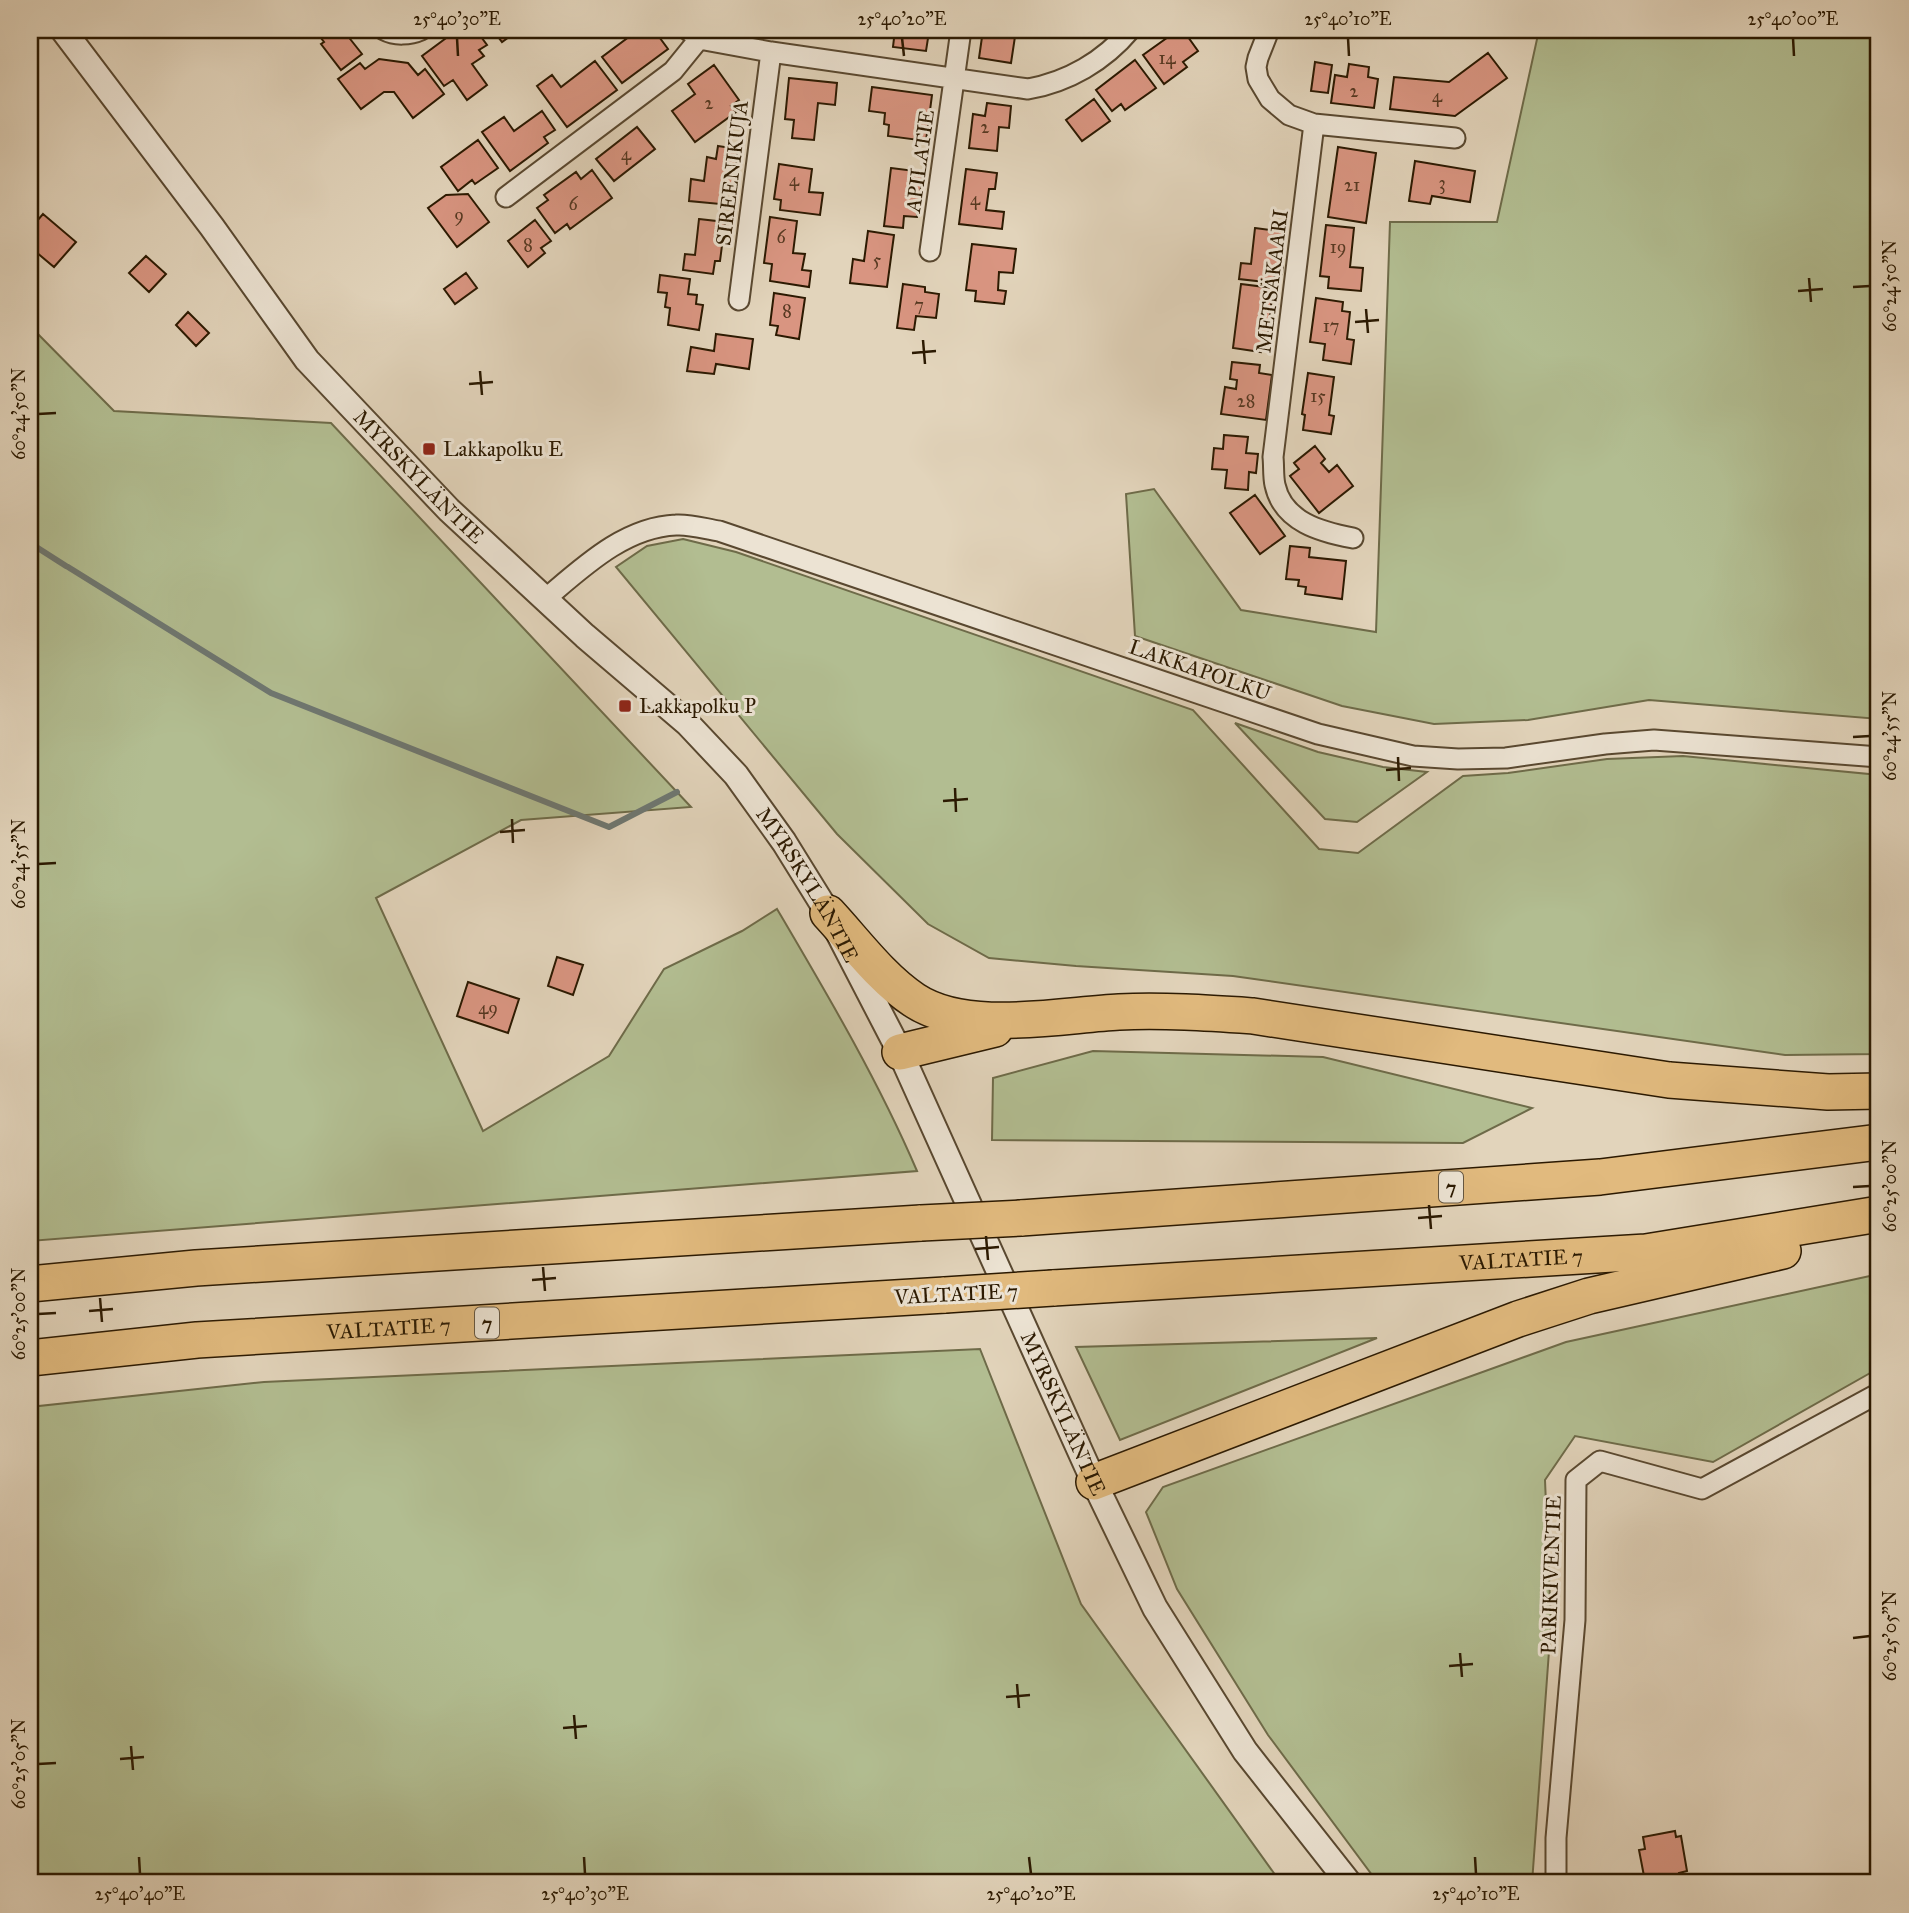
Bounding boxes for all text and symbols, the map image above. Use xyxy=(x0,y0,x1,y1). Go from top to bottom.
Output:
text: 25°40'30"E xyxy=(413,8,501,30)
text: 25°40'20"E xyxy=(857,8,947,30)
text: 25°40'10"E xyxy=(1304,8,1392,30)
text: 25°40'00"E xyxy=(1748,8,1839,30)
house number: 14 xyxy=(1158,47,1177,69)
house number: 2 xyxy=(1350,80,1359,102)
house number: 4 xyxy=(1432,85,1443,107)
house number: 2 xyxy=(705,92,714,114)
street label: SIREENIKUJA xyxy=(710,99,754,247)
street label: APILATIE xyxy=(900,108,940,215)
house number: 2 xyxy=(981,116,990,138)
house number: 4 xyxy=(621,143,632,165)
house number: 4 xyxy=(789,169,800,191)
house number: 3 xyxy=(1438,172,1446,194)
house number: 21 xyxy=(1344,174,1360,196)
house number: 4 xyxy=(970,188,981,210)
house number: 6 xyxy=(568,193,578,215)
house number: 9 xyxy=(454,204,464,226)
street label: METSÄKAARI xyxy=(1250,208,1294,354)
house number: 6 xyxy=(776,226,786,248)
house number: 8 xyxy=(523,234,533,256)
house number: 19 xyxy=(1330,236,1346,258)
text: 60°24'50"N xyxy=(1879,240,1901,332)
house number: 5 xyxy=(873,249,882,271)
house number: 7 xyxy=(914,294,924,316)
house number: 8 xyxy=(782,300,792,322)
house number: 17 xyxy=(1323,315,1339,337)
text: 60°24'50"N xyxy=(8,368,30,460)
house number: 15 xyxy=(1310,385,1326,407)
house number: 28 xyxy=(1237,390,1255,412)
street label: MYRSKYLÄNTIE xyxy=(348,404,490,549)
place label: Lakkapolku E xyxy=(443,436,563,462)
marker: Lakkapolku E xyxy=(421,441,437,457)
street label: LAKKAPOLKU xyxy=(1126,634,1275,707)
text: 60°24'55"N xyxy=(1879,691,1901,781)
place label: Lakkapolku P xyxy=(639,693,756,719)
marker: Lakkapolku P xyxy=(617,698,633,714)
street label: MYRSKYLÄNTIE xyxy=(750,802,864,967)
text: 60°24'55"N xyxy=(8,819,30,909)
house number: 49 xyxy=(478,997,498,1019)
text: 60°25'00"N xyxy=(1879,1140,1901,1232)
road number: 7 xyxy=(1439,1172,1463,1203)
street label: VALTATIE 7 xyxy=(1457,1243,1584,1276)
text: 60°25'00"N xyxy=(8,1268,30,1360)
street label: VALTATIE 7 xyxy=(892,1278,1019,1310)
road number: 7 xyxy=(475,1308,499,1338)
street label: VALTATIE 7 xyxy=(325,1312,451,1345)
street label: MYRSKYLÄNTIE xyxy=(1015,1328,1111,1500)
street label: PARIKIVENTIE xyxy=(1535,1495,1567,1655)
text: 60°25'05"N xyxy=(1879,1591,1901,1681)
text: 60°25'05"N xyxy=(8,1719,30,1809)
text: 25°40'40"E xyxy=(95,1883,185,1905)
text: 25°40'30"E xyxy=(541,1883,629,1905)
text: 25°40'20"E xyxy=(986,1883,1076,1905)
text: 25°40'10"E xyxy=(1432,1883,1520,1905)

